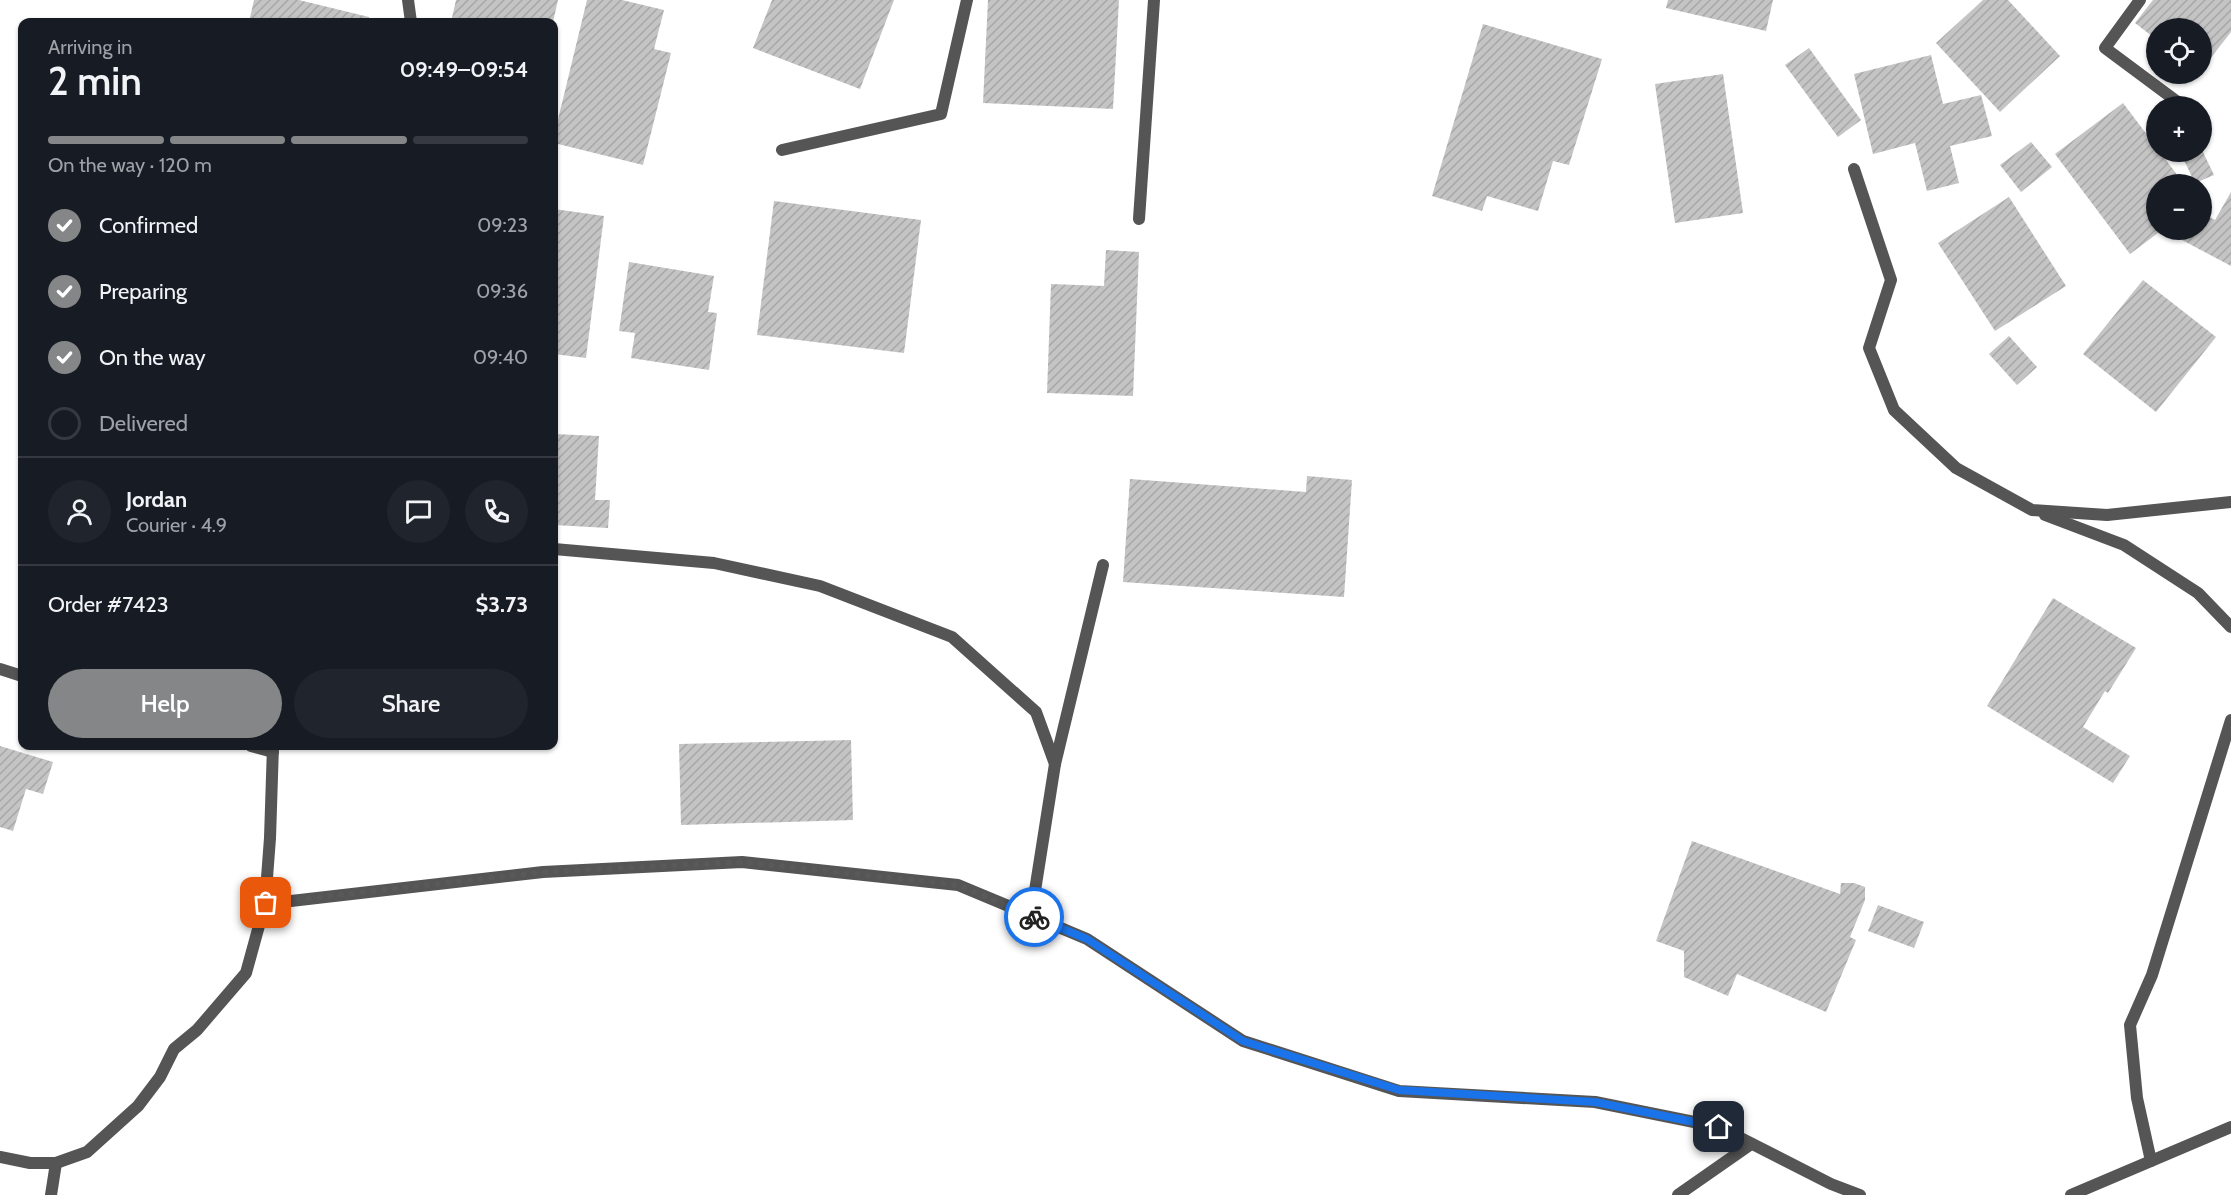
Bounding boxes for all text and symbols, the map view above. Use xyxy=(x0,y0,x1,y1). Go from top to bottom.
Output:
map controls xyxy=(2146,18,2212,240)
button: locate xyxy=(2146,18,2212,84)
text: Arriving in xyxy=(48,35,132,59)
text: 09:49–09:54 xyxy=(400,56,528,83)
text: 2 min xyxy=(48,57,142,105)
button: + xyxy=(2146,96,2212,162)
text: On the way · 120 m xyxy=(48,153,212,177)
button: − xyxy=(2146,174,2212,240)
icon: check xyxy=(48,209,81,242)
text: Confirmed xyxy=(99,212,198,239)
text: 09:23 xyxy=(477,213,528,237)
icon: check xyxy=(48,275,81,308)
text: Preparing xyxy=(99,278,187,305)
text: 09:36 xyxy=(476,279,528,303)
icon: check xyxy=(48,341,81,374)
text: On the way xyxy=(99,344,206,371)
text: 09:40 xyxy=(473,345,528,369)
text: Delivered xyxy=(99,410,188,437)
button: person xyxy=(48,480,111,543)
button: chat xyxy=(387,480,450,543)
button: phone xyxy=(465,480,528,543)
text: Jordan xyxy=(126,486,187,513)
text: Courier · 4.9 xyxy=(126,513,227,537)
text: Order #7423 xyxy=(48,591,169,618)
text: $3.73 xyxy=(475,591,528,618)
button: Help xyxy=(48,669,282,738)
button: Share xyxy=(294,669,528,738)
pin xyxy=(240,877,291,928)
icon: bag xyxy=(249,886,282,919)
courier xyxy=(1004,887,1064,947)
icon: bike xyxy=(1018,901,1051,934)
pin xyxy=(1693,1101,1744,1152)
icon: home xyxy=(1702,1110,1735,1143)

